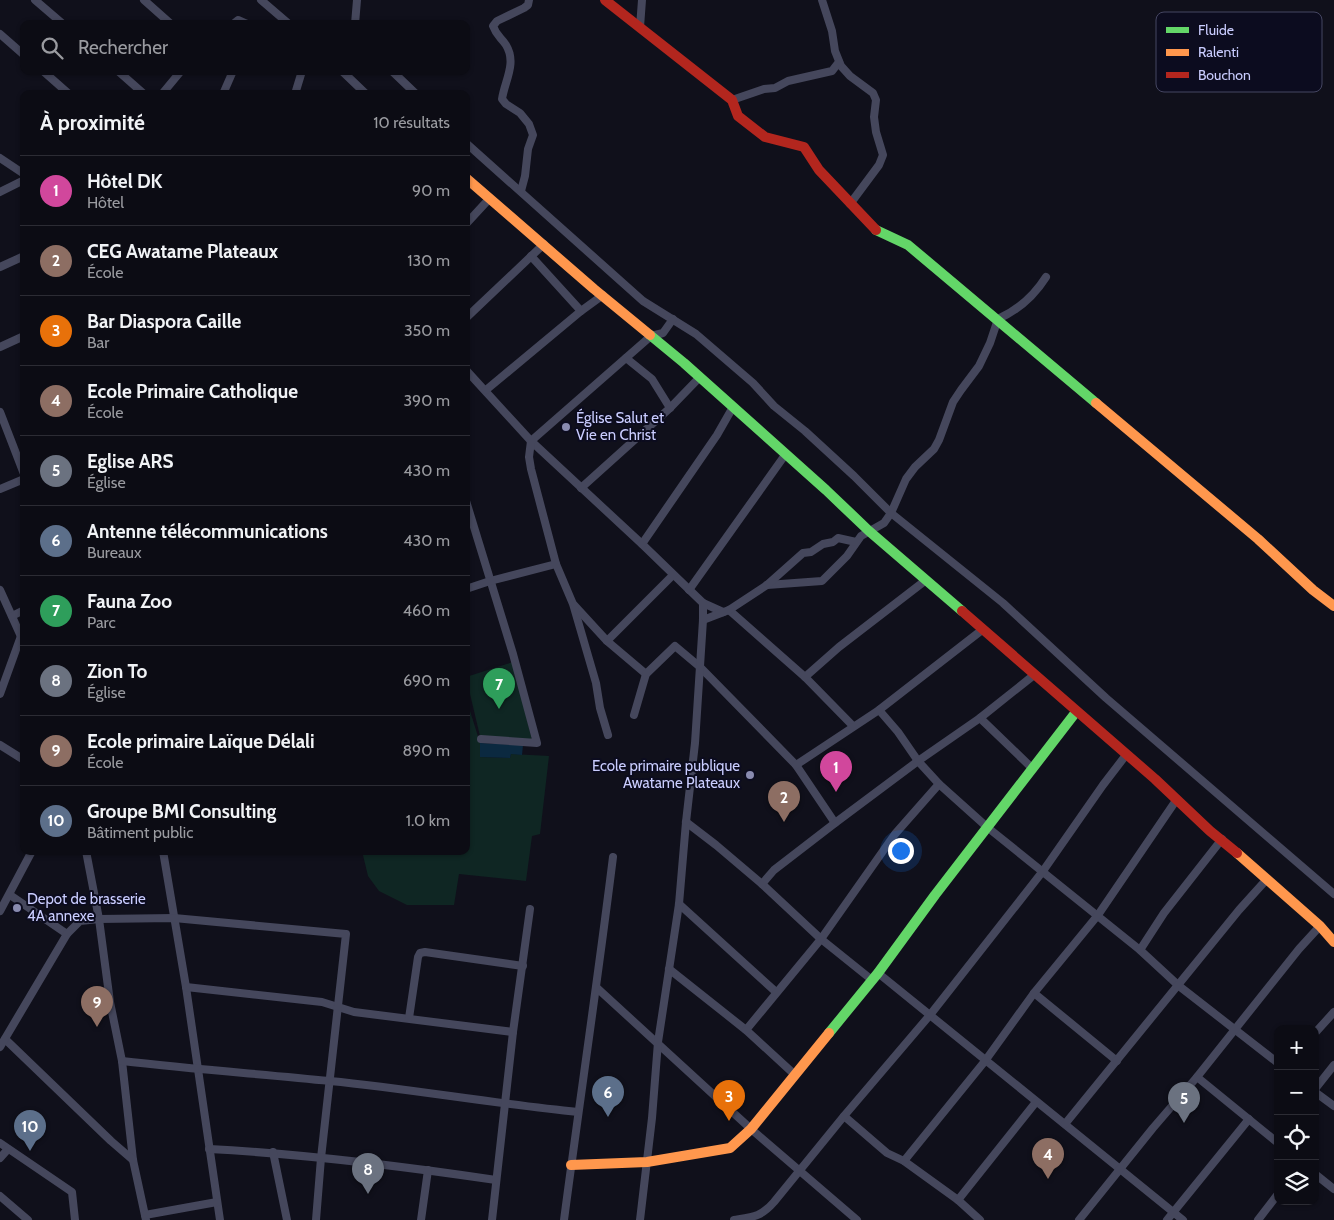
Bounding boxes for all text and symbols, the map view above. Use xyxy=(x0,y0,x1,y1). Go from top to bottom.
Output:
legend xyxy=(1156,12,1322,92)
search box xyxy=(20,20,470,75)
text: Fluide xyxy=(1198,21,1234,39)
icon: search xyxy=(38,34,66,62)
text: Rechercher xyxy=(78,36,168,59)
text: Ralenti xyxy=(1198,43,1239,61)
text: Bouchon xyxy=(1198,66,1251,84)
text: À proximité xyxy=(40,110,145,135)
text: 10 résultats xyxy=(373,113,450,132)
text: Hôtel DK xyxy=(87,170,163,193)
text: 1 xyxy=(53,181,59,200)
text: 90 m xyxy=(412,181,450,200)
text: Hôtel xyxy=(87,193,124,212)
text: CEG Awatame Plateaux xyxy=(87,240,278,263)
text: 2 xyxy=(52,251,60,270)
text: 130 m xyxy=(407,251,450,270)
text: École xyxy=(87,263,123,282)
text: Bar Diaspora Caille xyxy=(87,310,241,333)
text: 3 xyxy=(52,321,60,340)
text: 350 m xyxy=(404,321,450,340)
text: Bar xyxy=(87,333,109,352)
text: Ecole Primaire Catholique xyxy=(87,380,298,403)
text: 4 xyxy=(51,391,61,410)
text: 390 m xyxy=(403,391,450,410)
text: École xyxy=(87,403,123,422)
place label: Église Salut et Vie en Christ xyxy=(576,408,664,444)
marker: Église Salut et Vie en Christ xyxy=(560,421,572,433)
text: Eglise ARS xyxy=(87,450,174,473)
text: 5 xyxy=(52,461,60,480)
text: 430 m xyxy=(403,461,450,480)
text: Église xyxy=(87,473,126,492)
text: Antenne télécommunications xyxy=(87,520,328,543)
text: 6 xyxy=(52,531,61,550)
text: 430 m xyxy=(403,531,450,550)
text: Bureaux xyxy=(87,543,142,562)
text: Fauna Zoo xyxy=(87,590,172,613)
text: 7 xyxy=(52,601,60,620)
text: 460 m xyxy=(403,601,450,620)
text: Parc xyxy=(87,613,116,632)
text: Zion To xyxy=(87,660,147,683)
pin: 7 xyxy=(483,668,515,709)
text: 8 xyxy=(51,671,61,690)
text: 690 m xyxy=(403,671,450,690)
text: Église xyxy=(87,683,126,702)
text: Ecole primaire Laïque Délali xyxy=(87,730,315,753)
text: 9 xyxy=(52,741,61,760)
text: 890 m xyxy=(402,741,450,760)
pin: 1 xyxy=(820,751,852,792)
text: École xyxy=(87,753,123,772)
place label: Ecole primaire publique Awatame Plateaux xyxy=(592,757,740,792)
marker: Ecole primaire publique Awatame Plateaux xyxy=(744,769,756,781)
pin: 2 xyxy=(768,781,800,822)
text: Groupe BMI Consulting xyxy=(87,800,276,823)
text: 10 xyxy=(47,811,65,830)
text: 1.0 km xyxy=(406,811,450,830)
text: Bâtiment public xyxy=(87,823,194,842)
your location xyxy=(888,838,914,864)
place label: Depot de brasserie 4A annexe xyxy=(27,890,146,925)
marker: Depot de brasserie 4A annexe xyxy=(11,902,23,914)
pin: 9 xyxy=(81,986,113,1027)
map controls xyxy=(1274,1025,1319,1205)
button: + xyxy=(1274,1025,1319,1070)
button: − xyxy=(1274,1070,1319,1115)
pin: 6 xyxy=(592,1076,624,1117)
pin: 3 xyxy=(713,1080,745,1121)
pin: 5 xyxy=(1168,1082,1200,1123)
pin: 10 xyxy=(14,1110,46,1151)
button: locate xyxy=(1274,1115,1319,1160)
pin: 4 xyxy=(1032,1138,1064,1179)
pin: 8 xyxy=(352,1153,384,1194)
button: layers xyxy=(1274,1160,1319,1205)

